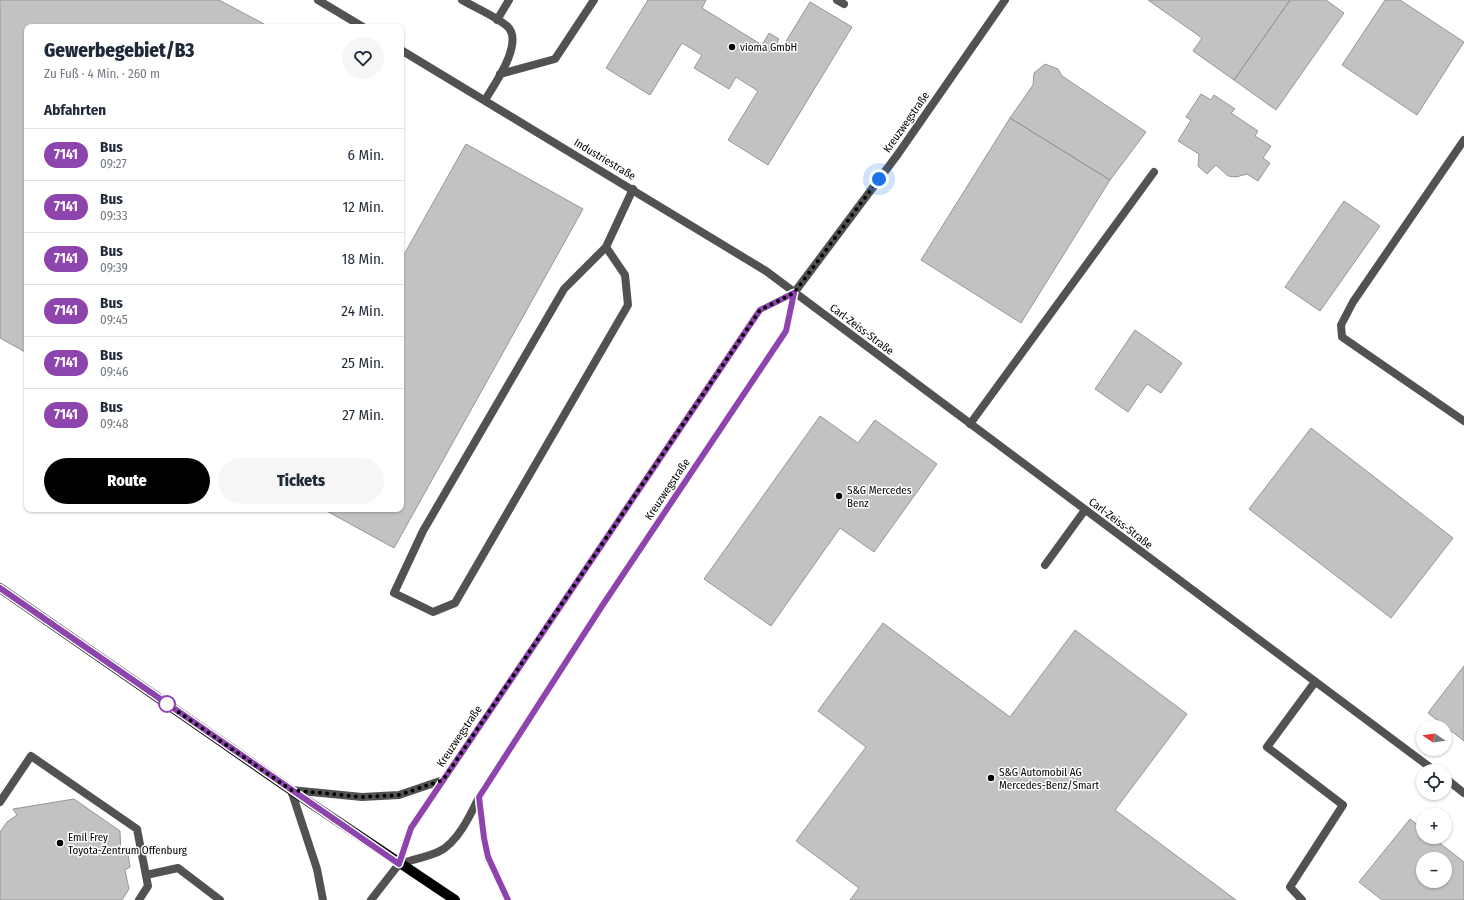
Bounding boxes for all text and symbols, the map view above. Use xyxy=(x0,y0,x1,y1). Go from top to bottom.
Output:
button: heart xyxy=(342,37,384,79)
text: Gewerbegebiet/B3 xyxy=(44,39,194,62)
place label: vioma GmbH xyxy=(740,41,797,54)
marker: vioma GmbH xyxy=(727,42,737,52)
text: Zu Fuß · 4 Min. · 260 m xyxy=(44,66,160,81)
street label: Kreuzwegstraße xyxy=(881,89,932,155)
text: Abfahrten xyxy=(44,101,106,119)
street label: Industriestraße xyxy=(572,136,638,183)
text: Bus xyxy=(100,138,123,156)
text: 7141 xyxy=(54,146,78,163)
text: 6 Min. xyxy=(348,146,384,164)
text: 09:27 xyxy=(100,156,127,171)
your location xyxy=(869,169,889,189)
text: Bus xyxy=(100,190,123,208)
text: 7141 xyxy=(54,198,78,215)
text: 12 Min. xyxy=(342,198,384,216)
text: 09:33 xyxy=(100,208,128,223)
text: Bus xyxy=(100,242,123,260)
text: 7141 xyxy=(54,250,78,267)
text: 18 Min. xyxy=(342,250,384,268)
text: 09:39 xyxy=(100,260,128,275)
text: Bus xyxy=(100,294,123,312)
street label: Carl-Zeiss-Straße xyxy=(827,301,896,358)
text: 7141 xyxy=(54,302,78,319)
text: 24 Min. xyxy=(341,302,384,320)
text: 09:45 xyxy=(100,312,128,327)
text: Bus xyxy=(100,346,123,364)
text: 7141 xyxy=(54,354,78,371)
text: 25 Min. xyxy=(341,354,384,372)
text: 09:46 xyxy=(100,364,128,379)
text: Bus xyxy=(100,398,123,416)
text: 7141 xyxy=(54,406,78,423)
text: 27 Min. xyxy=(342,406,384,424)
text: 09:48 xyxy=(100,416,128,431)
street label: Kreuzwegstraße xyxy=(642,456,693,522)
button: Route xyxy=(44,458,210,504)
button: Tickets xyxy=(218,458,384,504)
place label: S&G Mercedes Benz xyxy=(847,484,912,510)
marker: S&G Mercedes Benz xyxy=(834,491,844,501)
street label: Carl-Zeiss-Straße xyxy=(1086,495,1155,552)
unlabelled marker xyxy=(158,695,176,713)
street label: Kreuzwegstraße xyxy=(434,703,485,769)
north arrow xyxy=(1416,720,1452,756)
map controls xyxy=(1416,720,1452,888)
button: locate xyxy=(1416,764,1452,800)
place label: S&G Automobil AG Mercedes-Benz/Smart xyxy=(999,766,1100,792)
marker: S&G Automobil AG Mercedes-Benz/Smart xyxy=(986,773,996,783)
button: + xyxy=(1416,808,1452,844)
place label: Emil Frey Toyota-Zentrum Offenburg xyxy=(68,831,188,857)
marker: Emil Frey Toyota-Zentrum Offenburg xyxy=(55,838,65,848)
button: − xyxy=(1416,852,1452,888)

